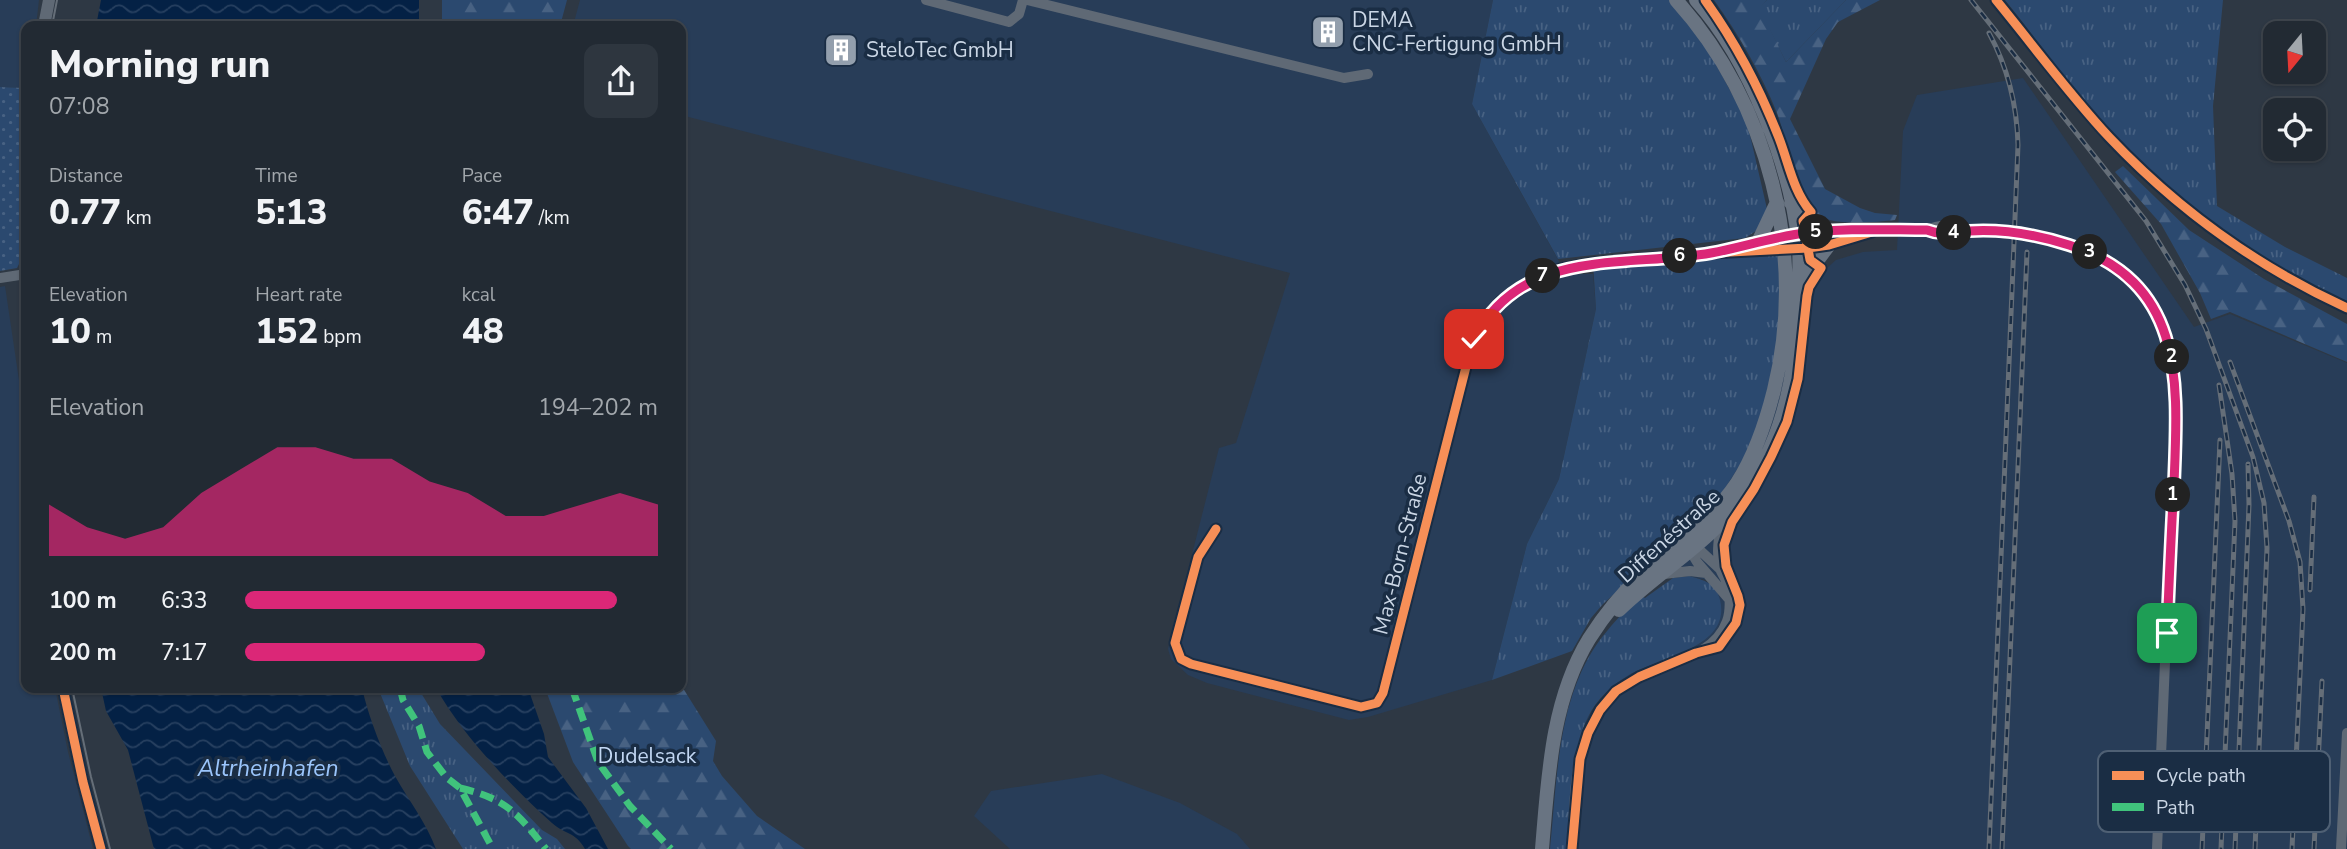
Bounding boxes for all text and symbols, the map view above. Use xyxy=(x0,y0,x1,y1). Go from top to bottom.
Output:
place label: DEMA CNC-Fertigung GmbH xyxy=(1352,6,1562,58)
building icon: DEMA CNC-Fertigung GmbH xyxy=(1309,13,1347,51)
north arrow xyxy=(2263,21,2326,84)
map controls xyxy=(2263,21,2326,161)
building icon: SteloTec GmbH xyxy=(822,31,860,69)
place label: SteloTec GmbH xyxy=(866,36,1014,64)
text: Morning run xyxy=(49,39,270,90)
button: share xyxy=(584,44,658,118)
text: 07:08 xyxy=(49,91,109,122)
button: locate xyxy=(2263,98,2326,161)
text: Distance xyxy=(49,163,123,189)
text: Time xyxy=(255,163,298,189)
text: Pace xyxy=(462,163,502,189)
text: 0.77 xyxy=(49,189,121,236)
text: 5:13 xyxy=(255,189,327,236)
text: 6:47 xyxy=(462,189,534,236)
text: km xyxy=(121,205,152,231)
text: /km xyxy=(534,205,570,231)
pin: 5 xyxy=(1798,215,1834,250)
pin: 4 xyxy=(1937,216,1972,250)
text: 5 xyxy=(1810,218,1821,244)
text: 4 xyxy=(1948,219,1959,245)
pin: 3 xyxy=(2072,234,2108,270)
pin: 6 xyxy=(1662,238,1698,274)
text: 3 xyxy=(2084,238,2095,264)
text: 6 xyxy=(1674,242,1685,268)
pin: 7 xyxy=(1526,258,1560,294)
text: 7 xyxy=(1537,262,1548,288)
text: Elevation xyxy=(49,282,128,308)
text: Heart rate xyxy=(255,282,342,308)
text: kcal xyxy=(462,282,495,308)
text: 10 xyxy=(49,308,91,355)
text: 152 xyxy=(255,308,318,355)
text: 48 xyxy=(462,308,504,355)
pin xyxy=(1444,309,1504,369)
icon: check xyxy=(1455,320,1493,358)
text: m xyxy=(91,324,112,350)
text: bpm xyxy=(318,324,362,350)
pin: 2 xyxy=(2154,340,2190,374)
text: 2 xyxy=(2166,343,2177,369)
text: Elevation xyxy=(49,392,144,423)
text: 194–202 m xyxy=(538,392,658,423)
street label: Max-Born-Straße xyxy=(1366,471,1434,637)
pin: 1 xyxy=(2156,477,2190,512)
text: 1 xyxy=(2167,481,2178,507)
street label: Diffenéstraße xyxy=(1612,483,1726,589)
text: 100 m xyxy=(49,585,117,616)
text: 6:33 xyxy=(161,585,208,616)
pin xyxy=(2137,603,2197,663)
icon: arrive xyxy=(2148,614,2186,652)
text: 200 m xyxy=(49,637,117,668)
text: 7:17 xyxy=(161,637,208,668)
park label: Dudelsack xyxy=(598,742,697,770)
legend xyxy=(2098,751,2330,832)
water label: Altrheinhafen xyxy=(196,753,339,784)
text: Cycle path xyxy=(2156,763,2246,789)
text: Path xyxy=(2156,795,2195,821)

